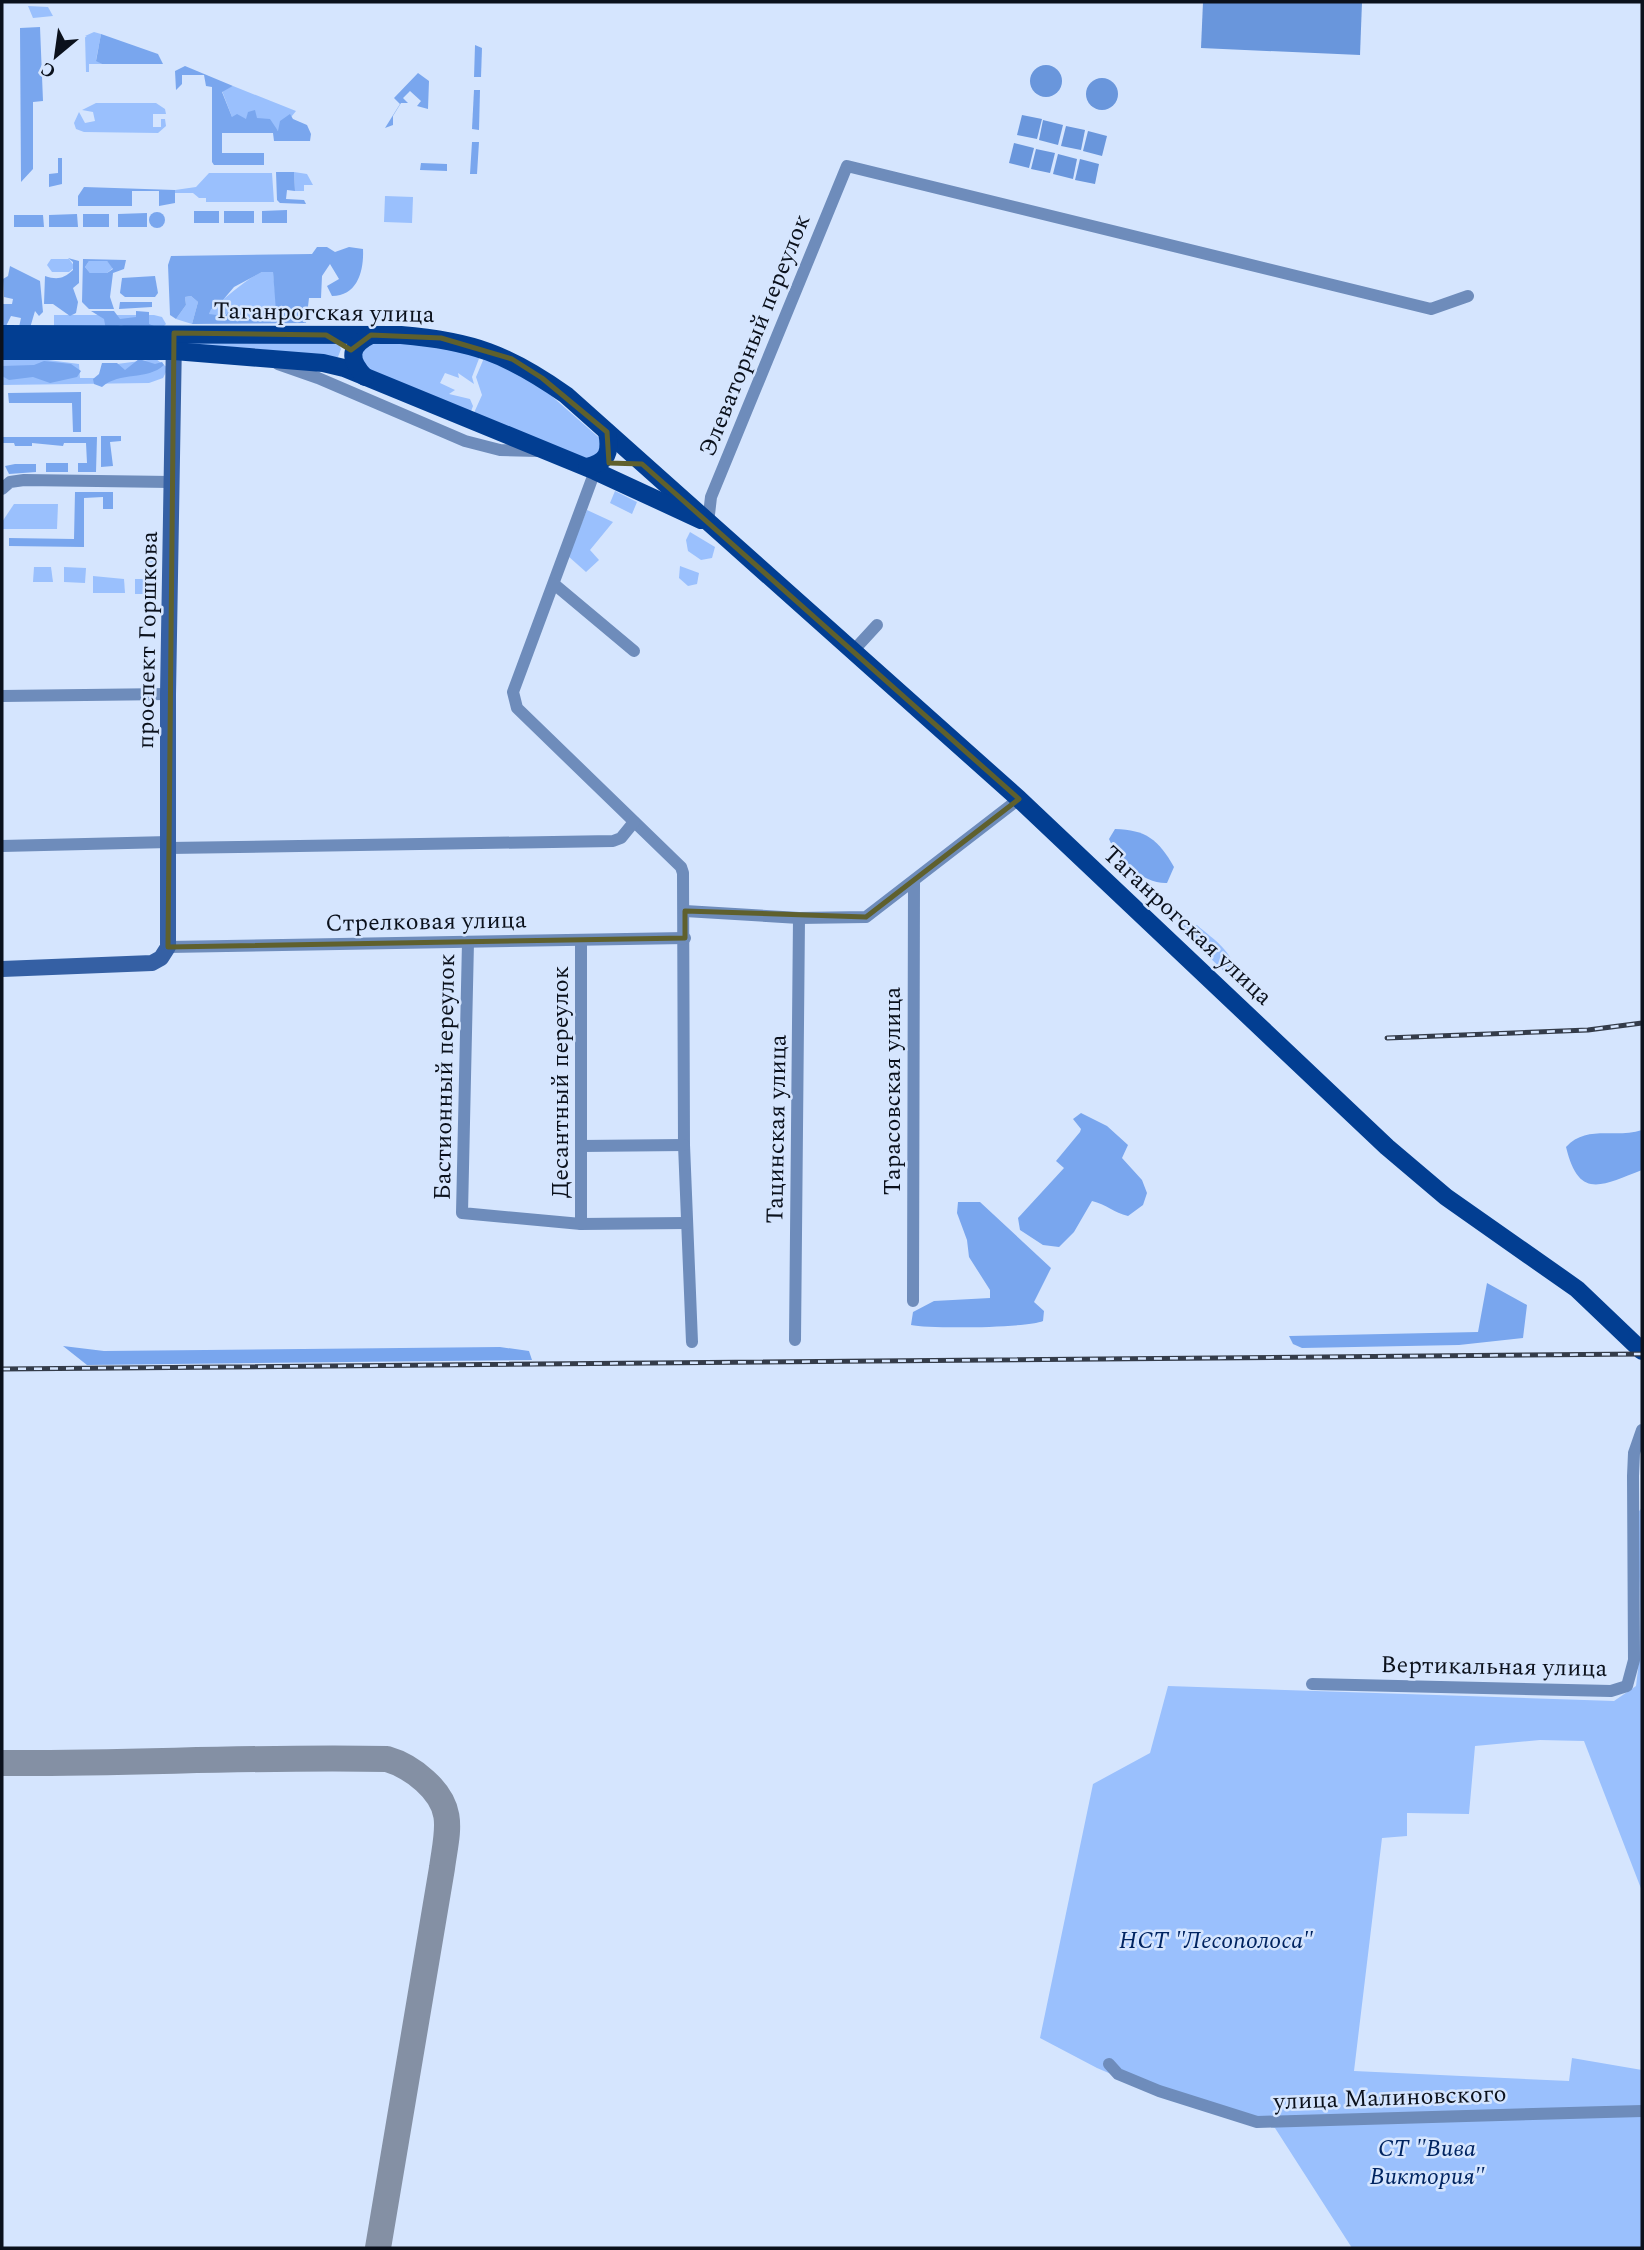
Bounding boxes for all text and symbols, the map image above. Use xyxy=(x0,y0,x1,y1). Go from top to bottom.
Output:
north arrow xyxy=(21,21,91,91)
text: С xyxy=(36,54,61,86)
street label: Элеваторный переулок xyxy=(690,209,820,462)
street label: Таганрогская улица xyxy=(213,293,435,333)
street label: проспект Горшкова xyxy=(128,530,168,749)
street label: Таганрогская улица xyxy=(1094,837,1281,1014)
street label: Стрелковая улица xyxy=(325,902,527,942)
street label: Бастионный переулок xyxy=(425,953,465,1201)
street label: Десантный переулок xyxy=(543,966,579,1198)
street label: Тарасовская улица xyxy=(875,986,911,1195)
street label: Тацинская улица xyxy=(757,1034,797,1224)
street label: Вертикальная улица xyxy=(1380,1647,1608,1687)
park label: НСТ "Лесополоса" xyxy=(1119,1923,1313,1959)
street label: улица Малиновского xyxy=(1272,2076,1507,2120)
park label: СТ "Вива Виктория" xyxy=(1370,2131,1485,2195)

